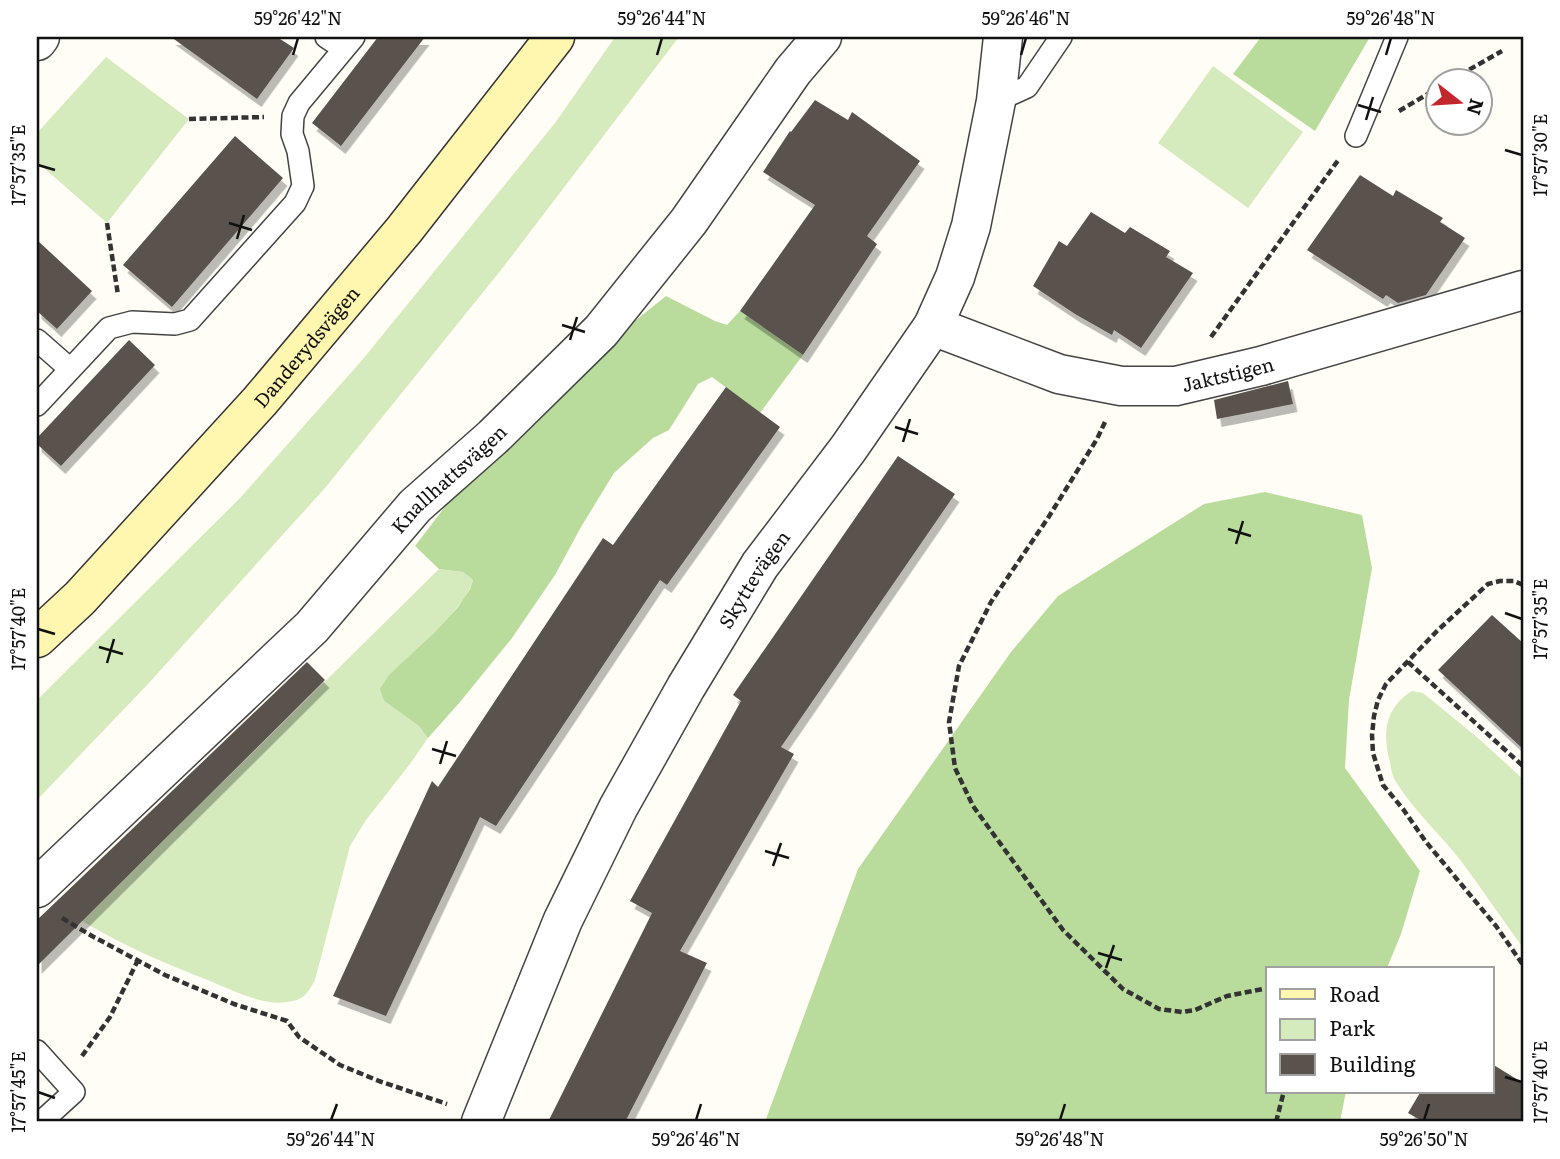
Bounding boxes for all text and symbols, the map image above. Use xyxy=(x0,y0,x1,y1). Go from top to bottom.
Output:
text: 59°26'42"N xyxy=(254,4,342,31)
text: 59°26'44"N xyxy=(617,4,707,31)
text: 59°26'46"N xyxy=(981,4,1071,31)
text: 59°26'48"N xyxy=(1346,4,1436,31)
north arrow xyxy=(1424,66,1494,136)
text: N xyxy=(1460,96,1492,119)
text: 17°57'30"E xyxy=(1526,114,1553,196)
text: 17°57'35"E xyxy=(4,124,31,206)
street label: Danderydsvägen xyxy=(246,279,366,413)
street label: Jaktstigen xyxy=(1179,349,1277,398)
street label: Knallhattsvägen xyxy=(384,418,512,539)
street label: Skyttevägen xyxy=(711,524,796,633)
text: 17°57'35"E xyxy=(1526,578,1553,660)
text: 17°57'40"E xyxy=(4,588,31,670)
legend xyxy=(1266,967,1494,1092)
text: Road xyxy=(1329,977,1380,1008)
text: Park xyxy=(1329,1011,1375,1042)
text: 17°57'40"E xyxy=(1526,1041,1553,1123)
text: Building xyxy=(1329,1047,1416,1078)
text: 17°57'45"E xyxy=(4,1051,31,1133)
text: 59°26'44"N xyxy=(286,1125,376,1152)
text: 59°26'46"N xyxy=(651,1125,741,1152)
text: 59°26'48"N xyxy=(1015,1125,1105,1152)
text: 59°26'50"N xyxy=(1379,1125,1469,1152)

